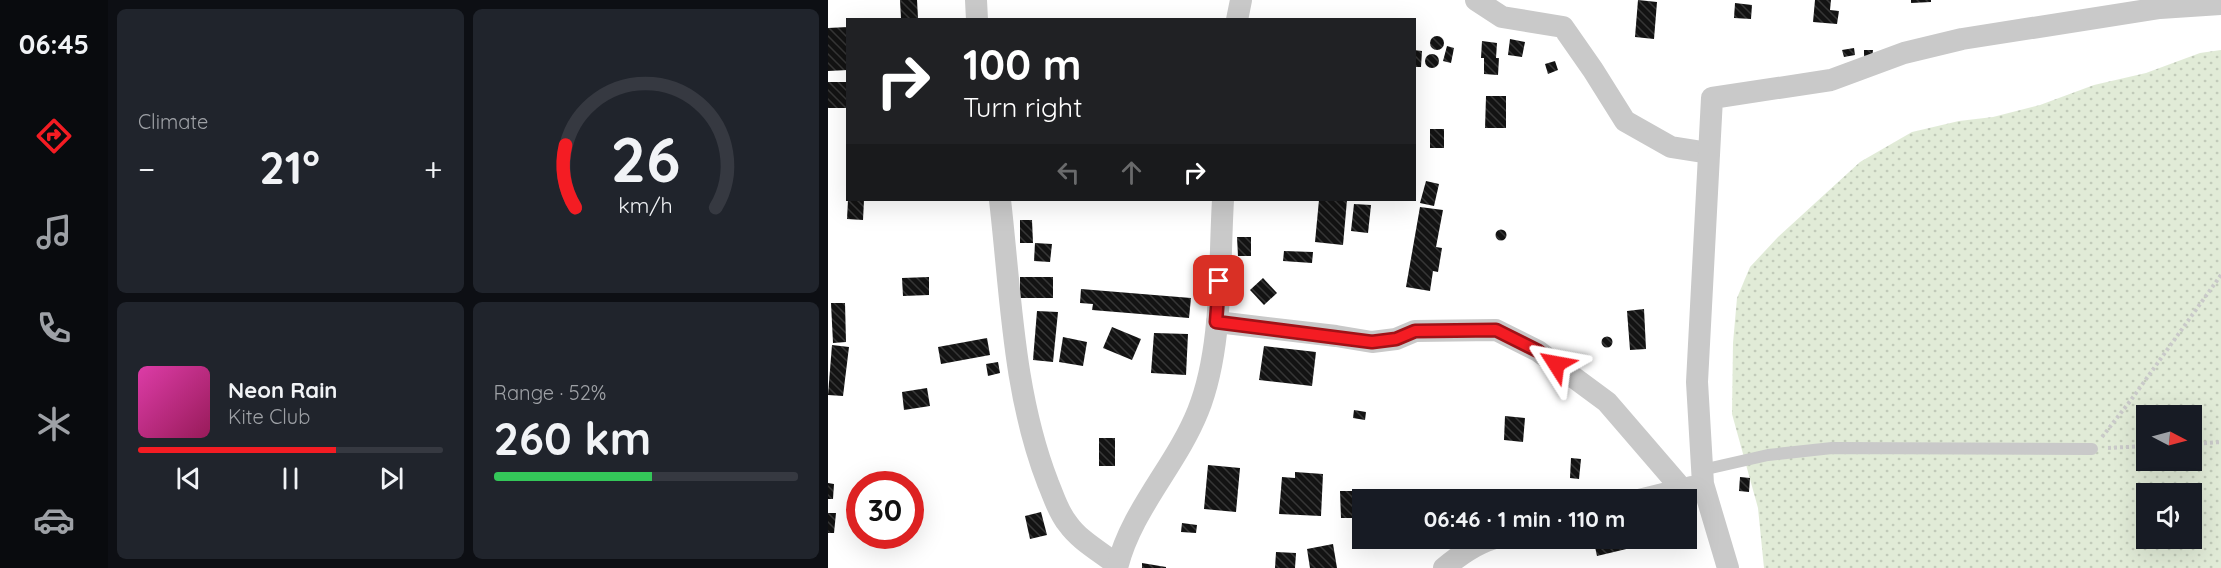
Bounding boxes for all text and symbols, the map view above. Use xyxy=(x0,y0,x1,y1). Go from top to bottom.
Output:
text: 06:45 xyxy=(19,27,89,61)
text: 100 m xyxy=(963,38,1081,91)
icon: right xyxy=(864,42,942,120)
text: Turn right xyxy=(963,90,1082,124)
text: Climate xyxy=(138,109,208,134)
icon: directions xyxy=(33,115,75,157)
text: 26 xyxy=(611,120,681,198)
text: 21° xyxy=(259,139,320,195)
text: − xyxy=(138,148,155,189)
text: + xyxy=(424,148,442,189)
icon: left xyxy=(1052,156,1085,189)
icon: ahead xyxy=(1115,156,1148,189)
icon: right xyxy=(1178,156,1211,189)
text: km/h xyxy=(619,192,673,218)
icon: music xyxy=(33,211,75,253)
pin xyxy=(1193,255,1244,306)
icon: arrive xyxy=(1202,264,1235,297)
icon: phone xyxy=(33,307,75,349)
position arrow xyxy=(1524,332,1588,396)
text: Neon Rain xyxy=(228,376,337,404)
text: Range · 52% xyxy=(494,380,606,405)
icon: climate xyxy=(33,403,75,445)
text: Kite Club xyxy=(228,404,310,429)
north arrow xyxy=(2136,405,2202,471)
map controls xyxy=(2136,405,2202,549)
text: 260 km xyxy=(494,410,651,466)
icon: previous xyxy=(172,462,205,495)
icon: pause xyxy=(274,462,307,495)
icon: next xyxy=(375,462,408,495)
speed limit sign: 30 xyxy=(846,471,924,549)
button: sound xyxy=(2136,483,2202,549)
icon: car xyxy=(33,499,75,541)
text: 06:46 · 1 min · 110 m xyxy=(1424,505,1625,533)

